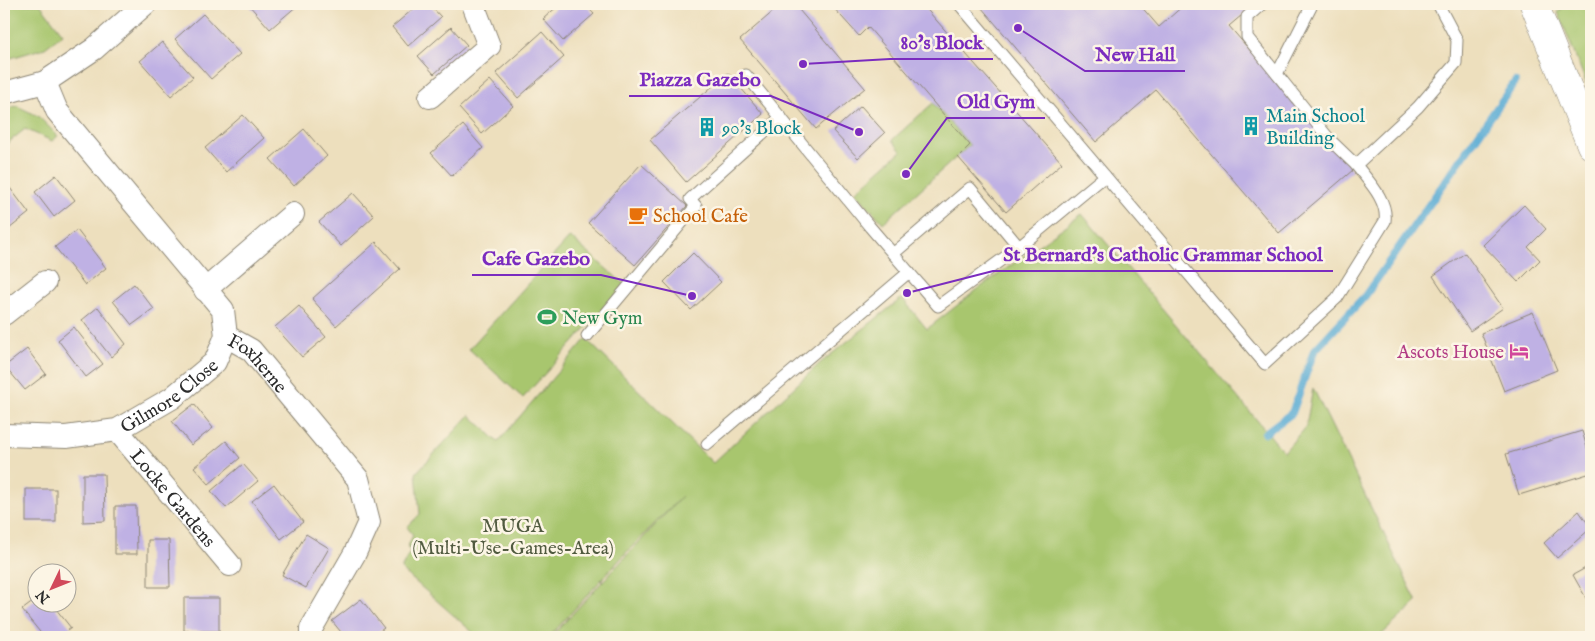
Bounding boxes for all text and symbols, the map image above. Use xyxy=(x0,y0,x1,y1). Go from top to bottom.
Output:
callout: 80's Block xyxy=(890,24,993,59)
text: 80's Block xyxy=(900,31,985,56)
callout: New Hall xyxy=(1085,36,1185,71)
text: New Hall xyxy=(1094,43,1176,68)
callout: Piazza Gazebo xyxy=(629,61,771,96)
text: Piazza Gazebo xyxy=(639,68,761,93)
callout: Old Gym xyxy=(947,83,1045,118)
text: Old Gym xyxy=(957,90,1036,115)
place label: Main School Building xyxy=(1266,105,1366,151)
building icon: Main School Building xyxy=(1240,115,1262,137)
building icon: 90's Block xyxy=(696,116,718,138)
place label: 90's Block xyxy=(721,117,803,141)
cafe icon: School Cafe xyxy=(627,204,649,226)
place label: School Cafe xyxy=(653,205,748,229)
callout: St Bernard's Catholic Grammar School xyxy=(993,236,1333,271)
callout: Cafe Gazebo xyxy=(472,240,601,275)
text: St Bernard's Catholic Grammar School xyxy=(1003,243,1323,268)
text: Cafe Gazebo xyxy=(482,247,590,272)
sports icon: New Gym xyxy=(536,306,558,328)
place label: New Gym xyxy=(562,307,643,331)
street label: Foxherne xyxy=(223,329,292,399)
hotel icon: Ascots House xyxy=(1508,340,1530,362)
place label: Ascots House xyxy=(1396,341,1504,365)
street label: Gilmore Close xyxy=(117,354,224,439)
street label: Locke Gardens xyxy=(124,445,220,553)
park label: MUGA (Multi-Use-Games-Area) xyxy=(412,515,614,561)
north arrow xyxy=(28,564,78,614)
text: N xyxy=(33,586,55,607)

